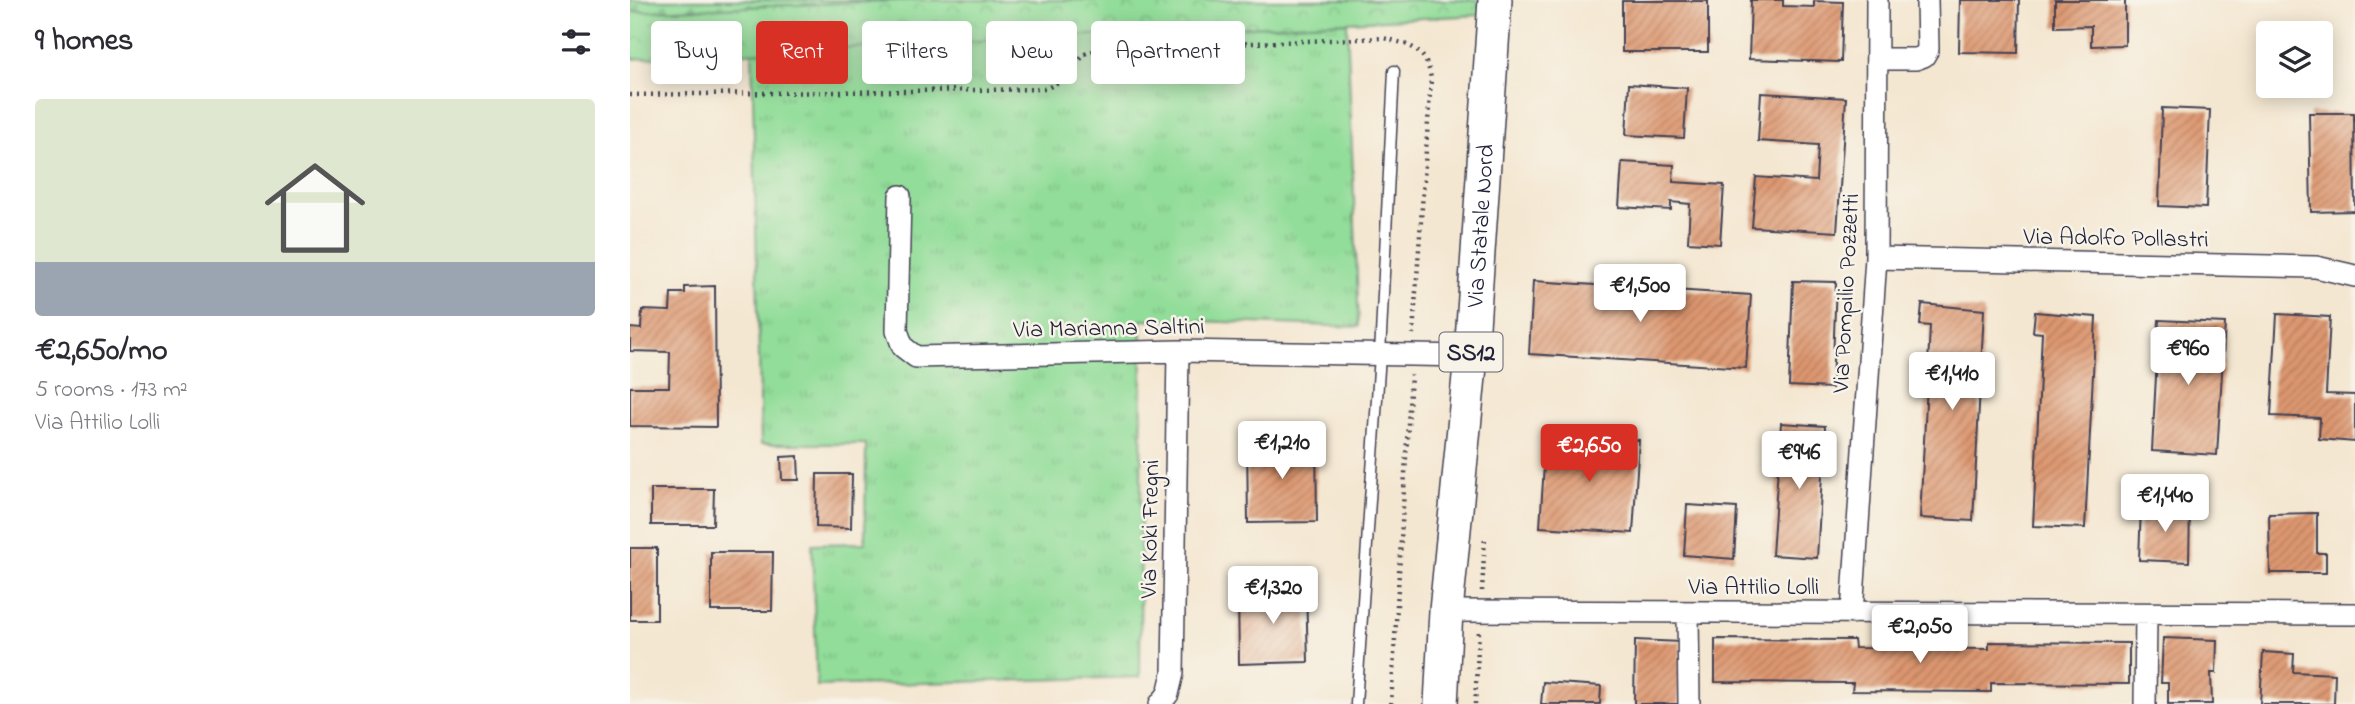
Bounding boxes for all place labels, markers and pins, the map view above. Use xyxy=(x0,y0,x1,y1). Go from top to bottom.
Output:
pin: €1,500 xyxy=(1583,264,1697,324)
pin: €960 xyxy=(2147,328,2229,387)
pin: €1,410 xyxy=(1895,352,2009,412)
pin: €1,210 xyxy=(1225,421,1339,481)
pin: €2,650 xyxy=(1532,424,1646,484)
pin: €946 xyxy=(1758,432,1840,491)
pin: €1,440 xyxy=(2108,475,2222,534)
pin: €1,320 xyxy=(1216,566,1330,626)
pin: €2,050 xyxy=(1863,606,1977,665)

